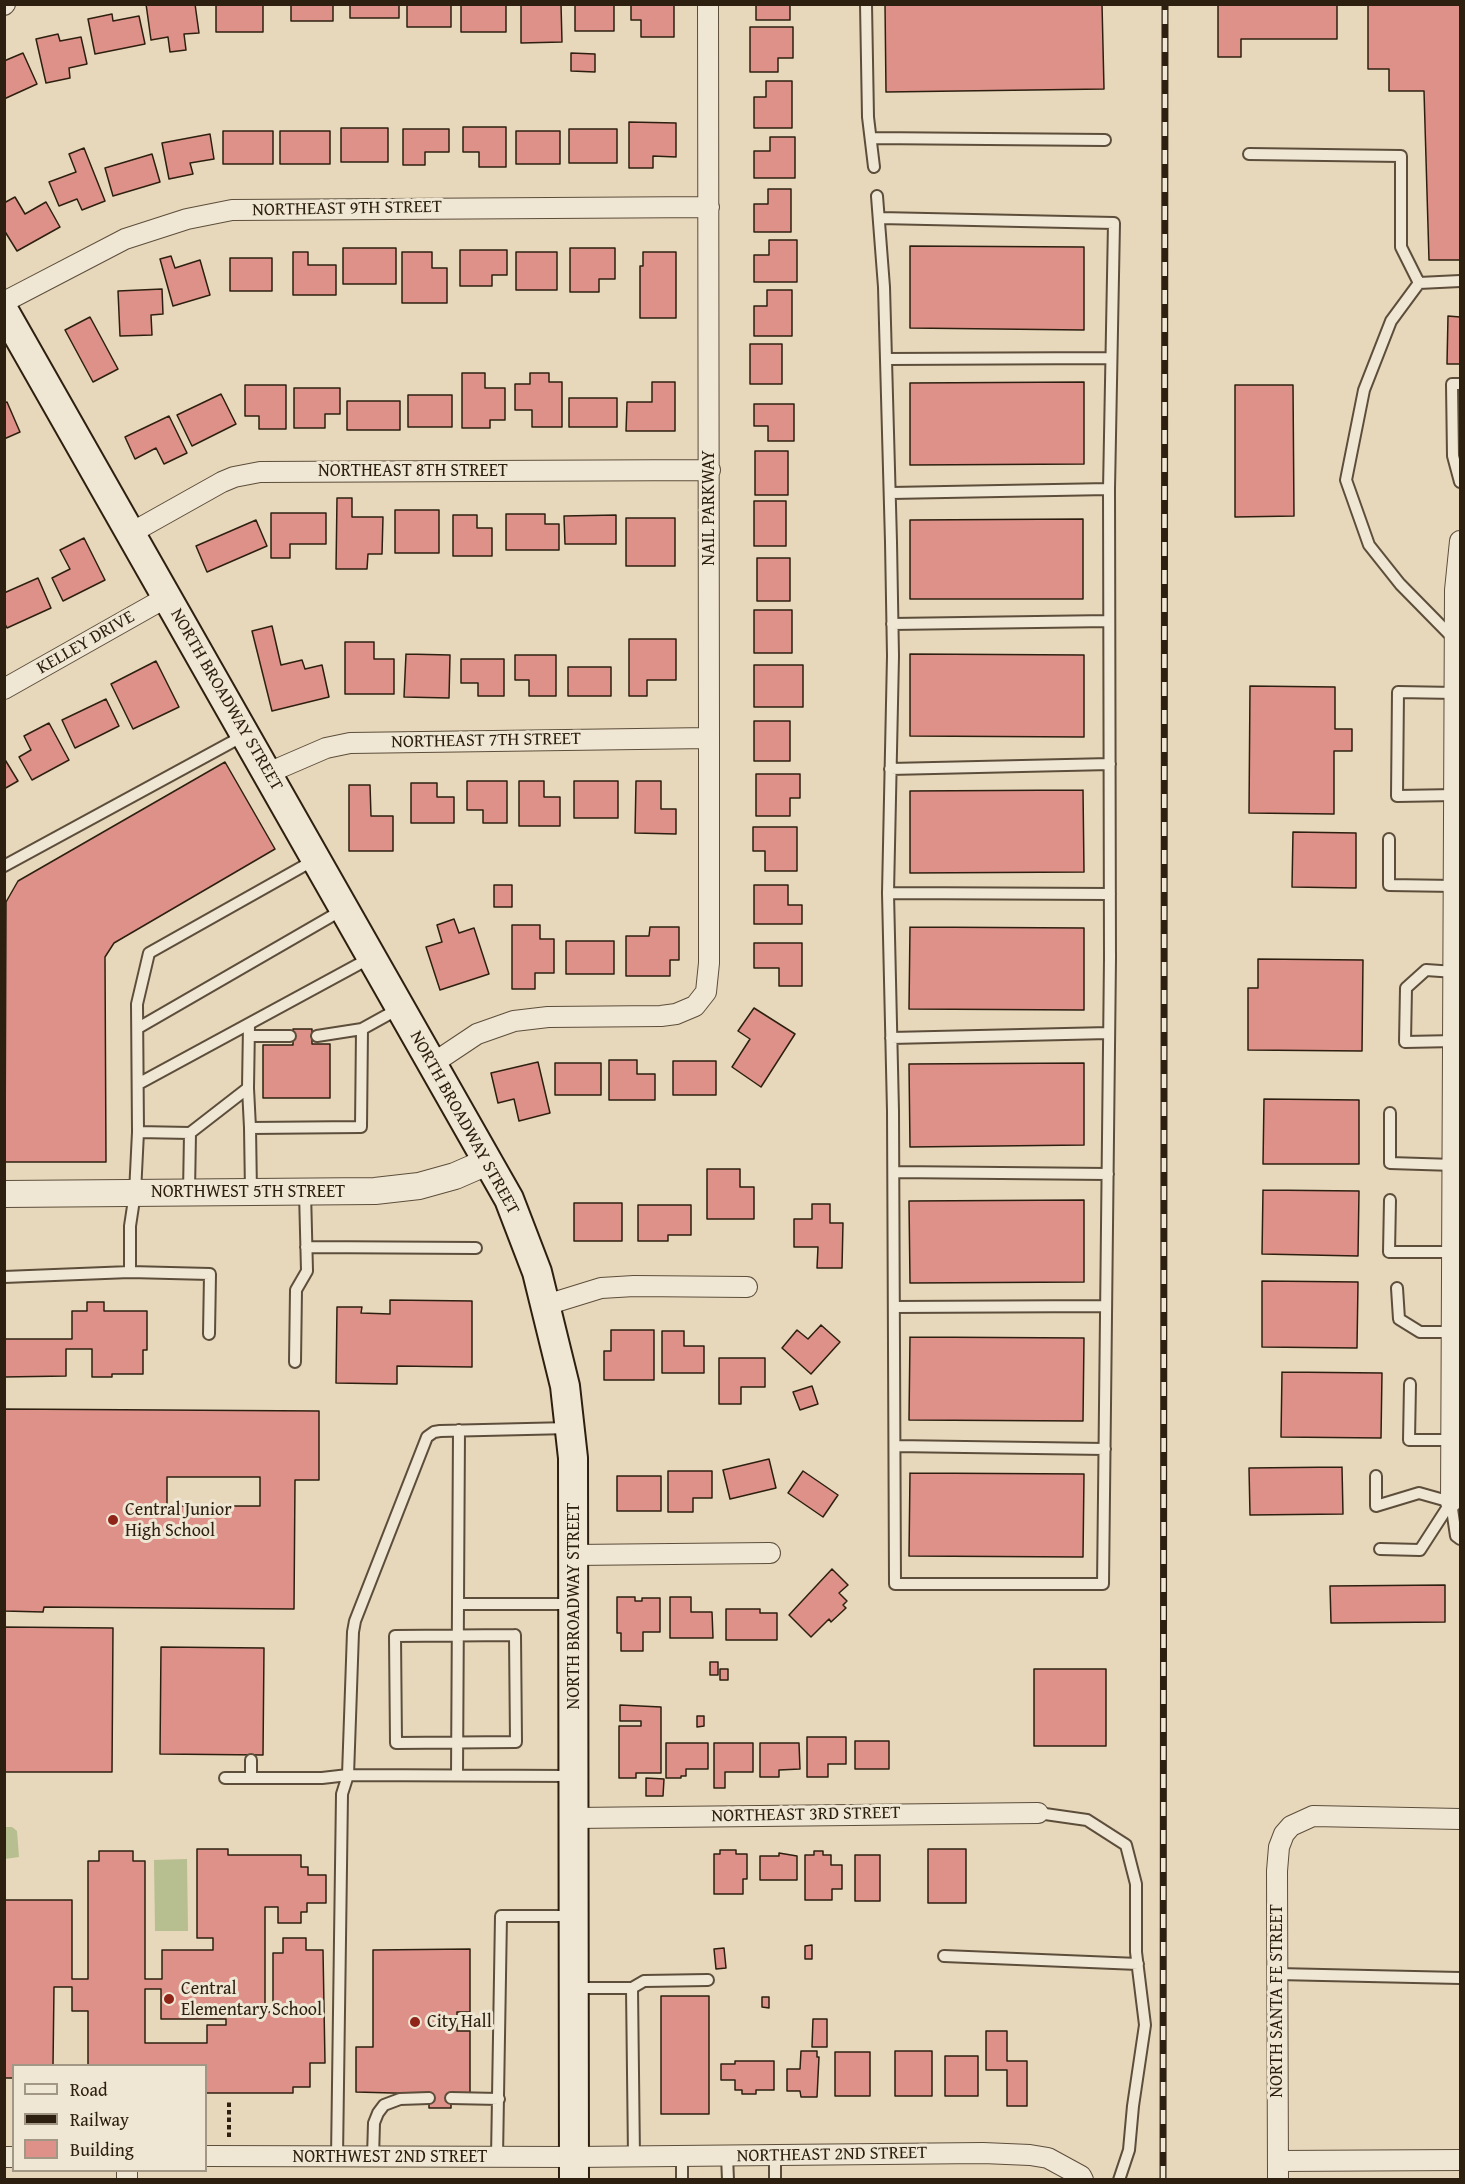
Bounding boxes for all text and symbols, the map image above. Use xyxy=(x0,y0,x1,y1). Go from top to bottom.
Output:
street label: NORTHEAST 9TH STREET xyxy=(252,197,442,221)
street label: NAIL PARKWAY xyxy=(698,450,720,566)
street label: NORTHEAST 8TH STREET xyxy=(318,460,508,482)
street label: NORTH BROADWAY STREET xyxy=(165,605,287,795)
street label: KELLEY DRIVE xyxy=(33,606,139,680)
street label: NORTHEAST 7TH STREET xyxy=(391,729,581,753)
street label: NORTH BROADWAY STREET xyxy=(404,1027,524,1219)
street label: NORTHWEST 5TH STREET xyxy=(151,1181,345,1203)
place label: Central Junior High School xyxy=(125,1499,232,1541)
street label: NORTH BROADWAY STREET xyxy=(563,1503,585,1709)
marker: Central Junior High School xyxy=(106,1513,120,1527)
street label: NORTHEAST 3RD STREET xyxy=(711,1803,901,1827)
street label: NORTH SANTA FE STREET xyxy=(1266,1904,1288,2098)
place label: Central Elementary School xyxy=(181,1978,322,2020)
marker: Central Elementary School xyxy=(162,1992,176,2006)
place label: City Hall xyxy=(427,2011,492,2033)
marker: City Hall xyxy=(408,2015,422,2029)
legend xyxy=(12,2064,207,2172)
text: Road xyxy=(70,2076,108,2103)
text: Railway xyxy=(70,2106,129,2133)
text: Building xyxy=(70,2136,134,2163)
street label: NORTHEAST 2ND STREET xyxy=(737,2143,927,2167)
street label: NORTHWEST 2ND STREET xyxy=(293,2146,487,2168)

